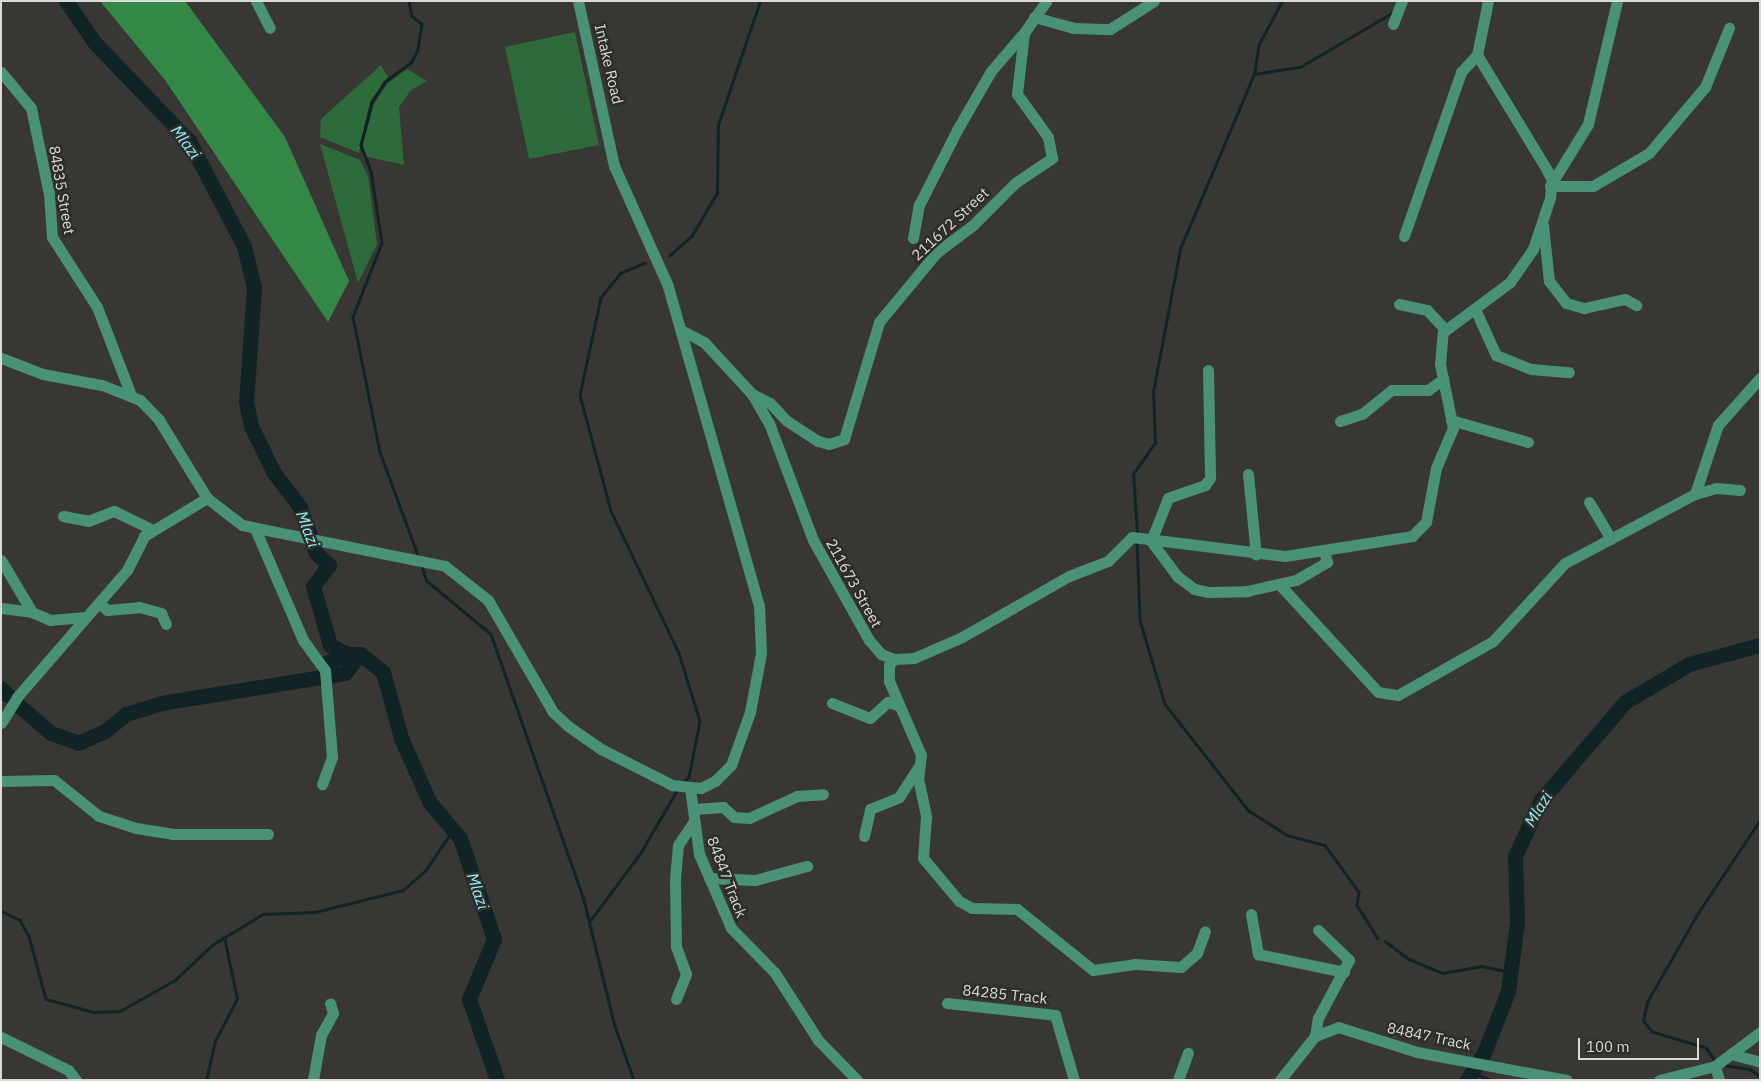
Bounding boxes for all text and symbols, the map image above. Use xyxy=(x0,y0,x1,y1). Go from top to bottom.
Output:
street label: Intake Road xyxy=(591,22,627,106)
water label: Mlazi xyxy=(167,121,205,163)
street label: 84835 Street xyxy=(45,144,79,236)
street label: 211672 Street xyxy=(908,184,992,264)
water label: Mlazi xyxy=(292,508,324,550)
street label: 211673 Street xyxy=(822,535,886,631)
water label: Mlazi xyxy=(1520,788,1556,830)
street label: 84847 Track xyxy=(703,834,751,920)
water label: Mlazi xyxy=(463,870,493,912)
street label: 84285 Track xyxy=(962,981,1048,1007)
street label: 84847 Track xyxy=(1385,1018,1473,1054)
scale bar xyxy=(1581,1028,1702,1060)
text: 100 m xyxy=(1586,1037,1630,1056)

